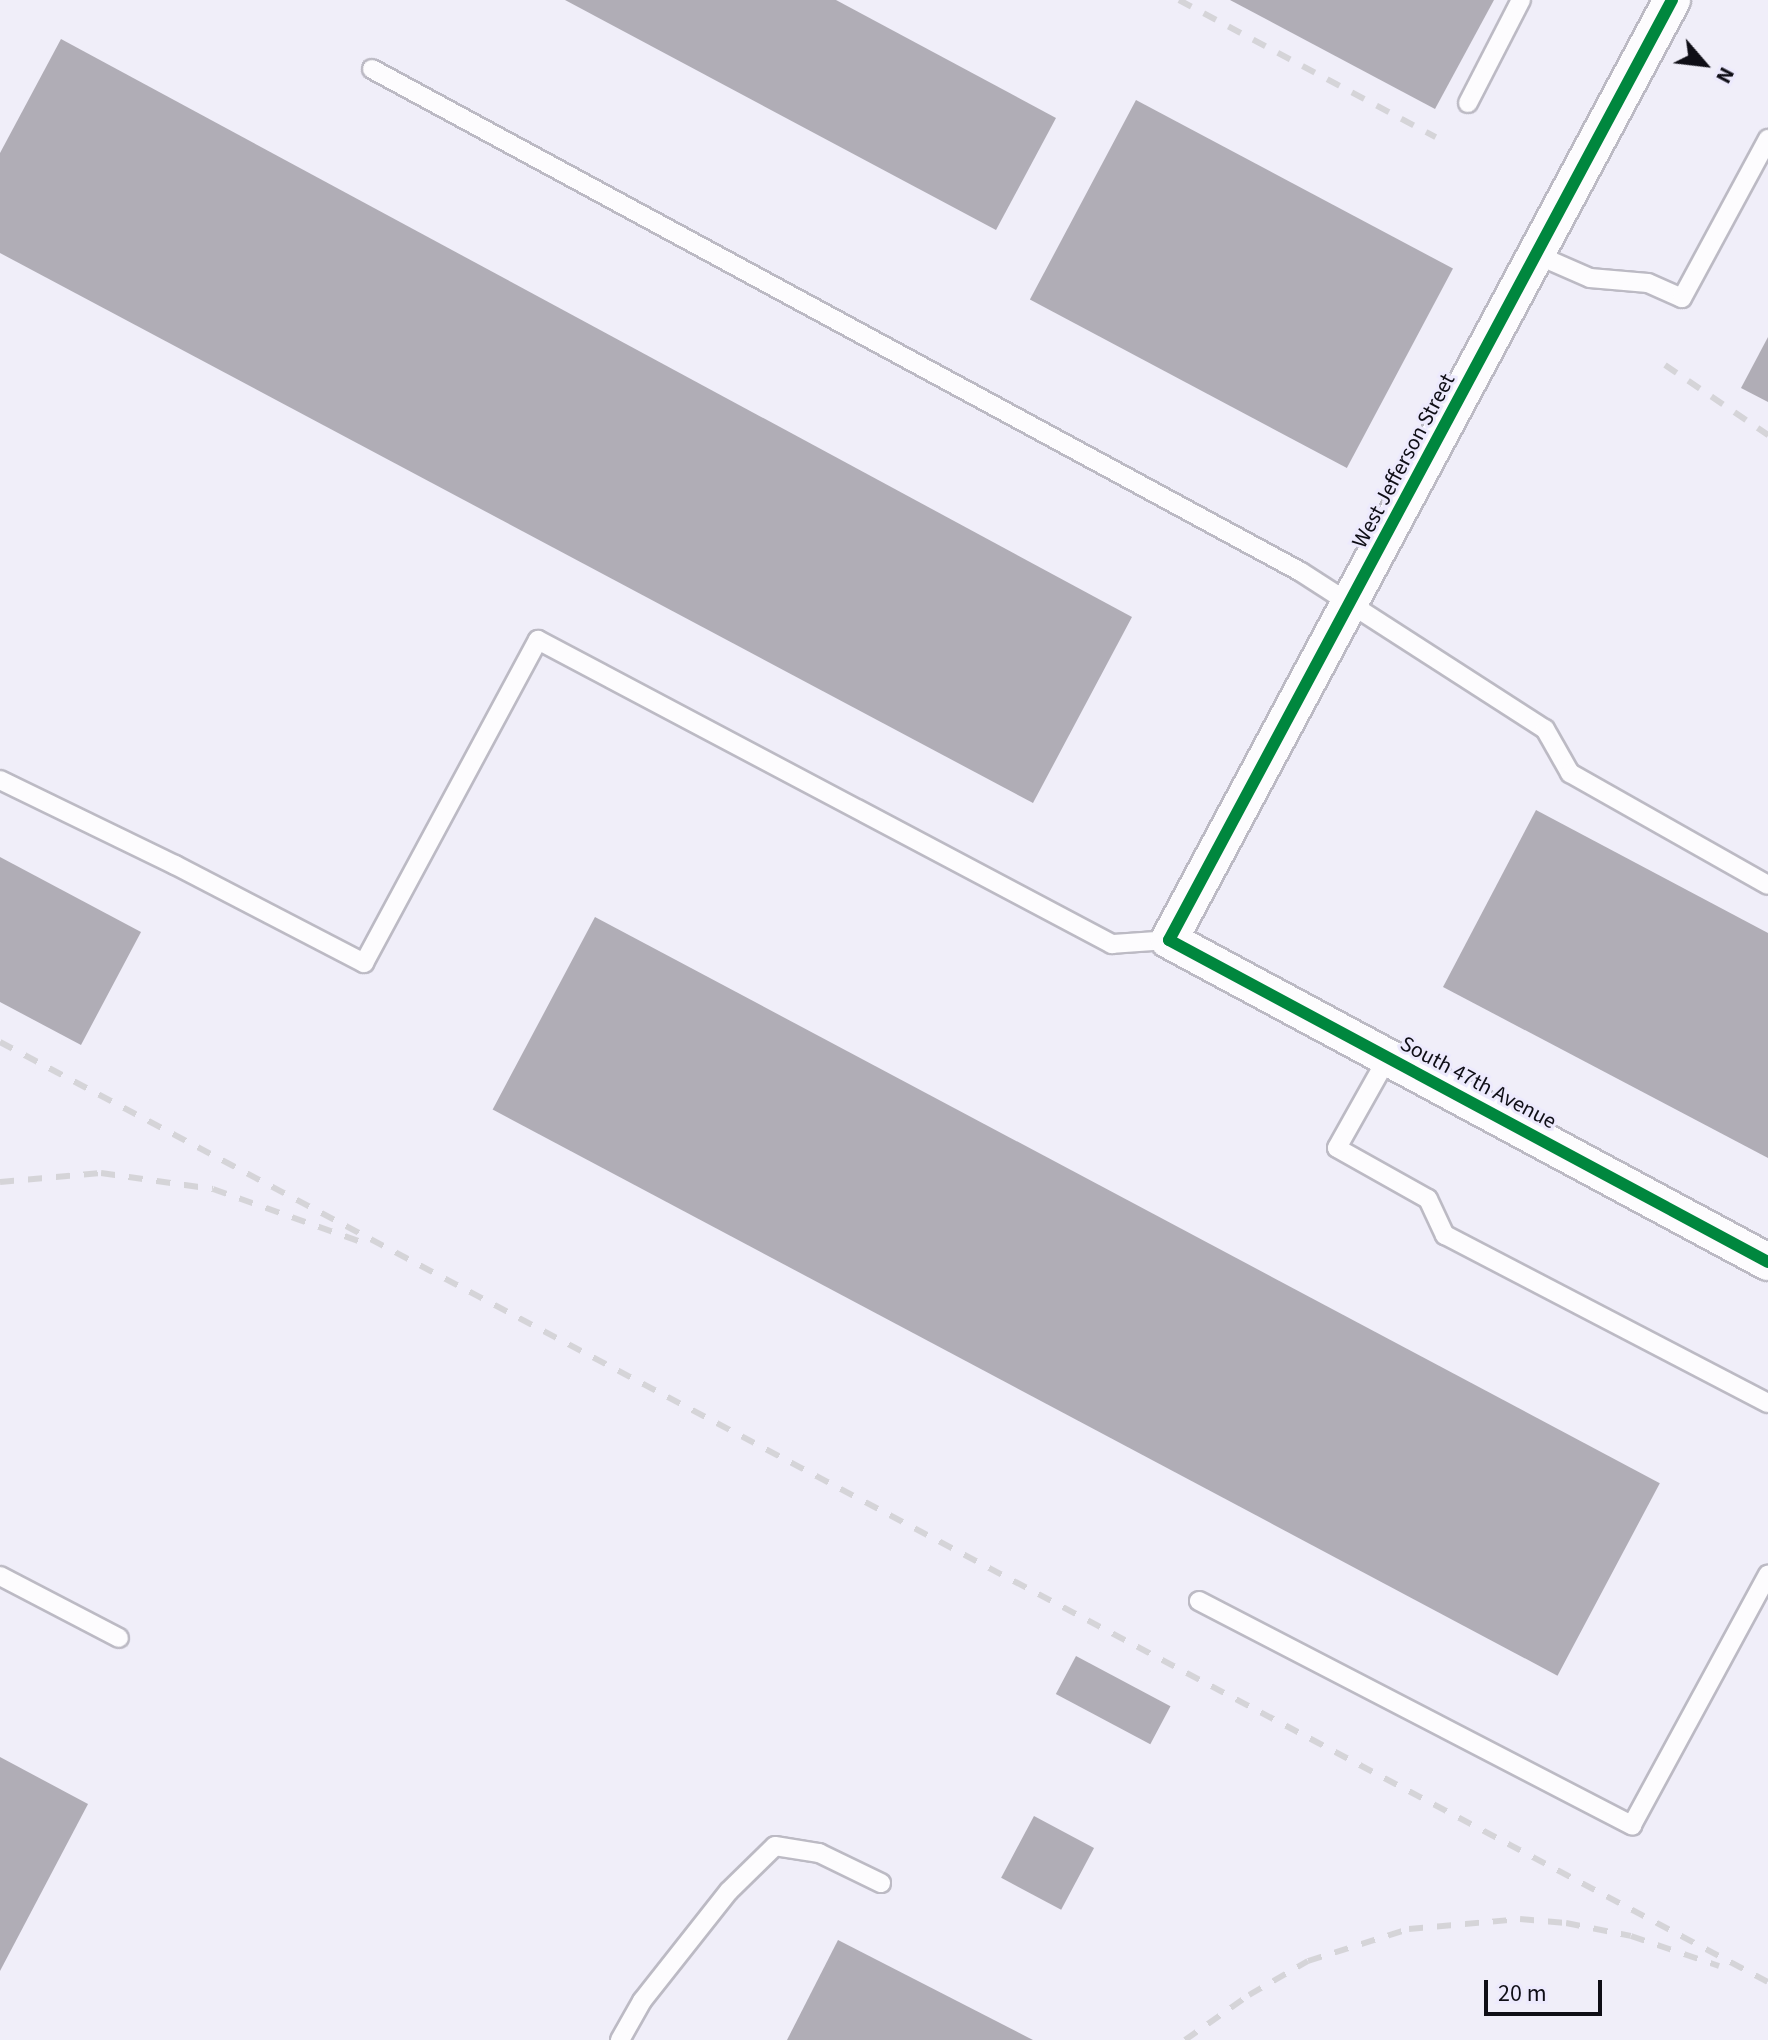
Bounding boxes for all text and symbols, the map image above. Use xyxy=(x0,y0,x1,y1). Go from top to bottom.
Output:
north arrow xyxy=(1664,24,1744,104)
text: N xyxy=(1708,61,1743,89)
street label: West Jefferson Street xyxy=(1347,369,1461,553)
street label: South 47th Avenue xyxy=(1395,1031,1561,1135)
scale bar xyxy=(1488,1964,1606,2014)
text: 20 m xyxy=(1498,1976,1547,2011)

